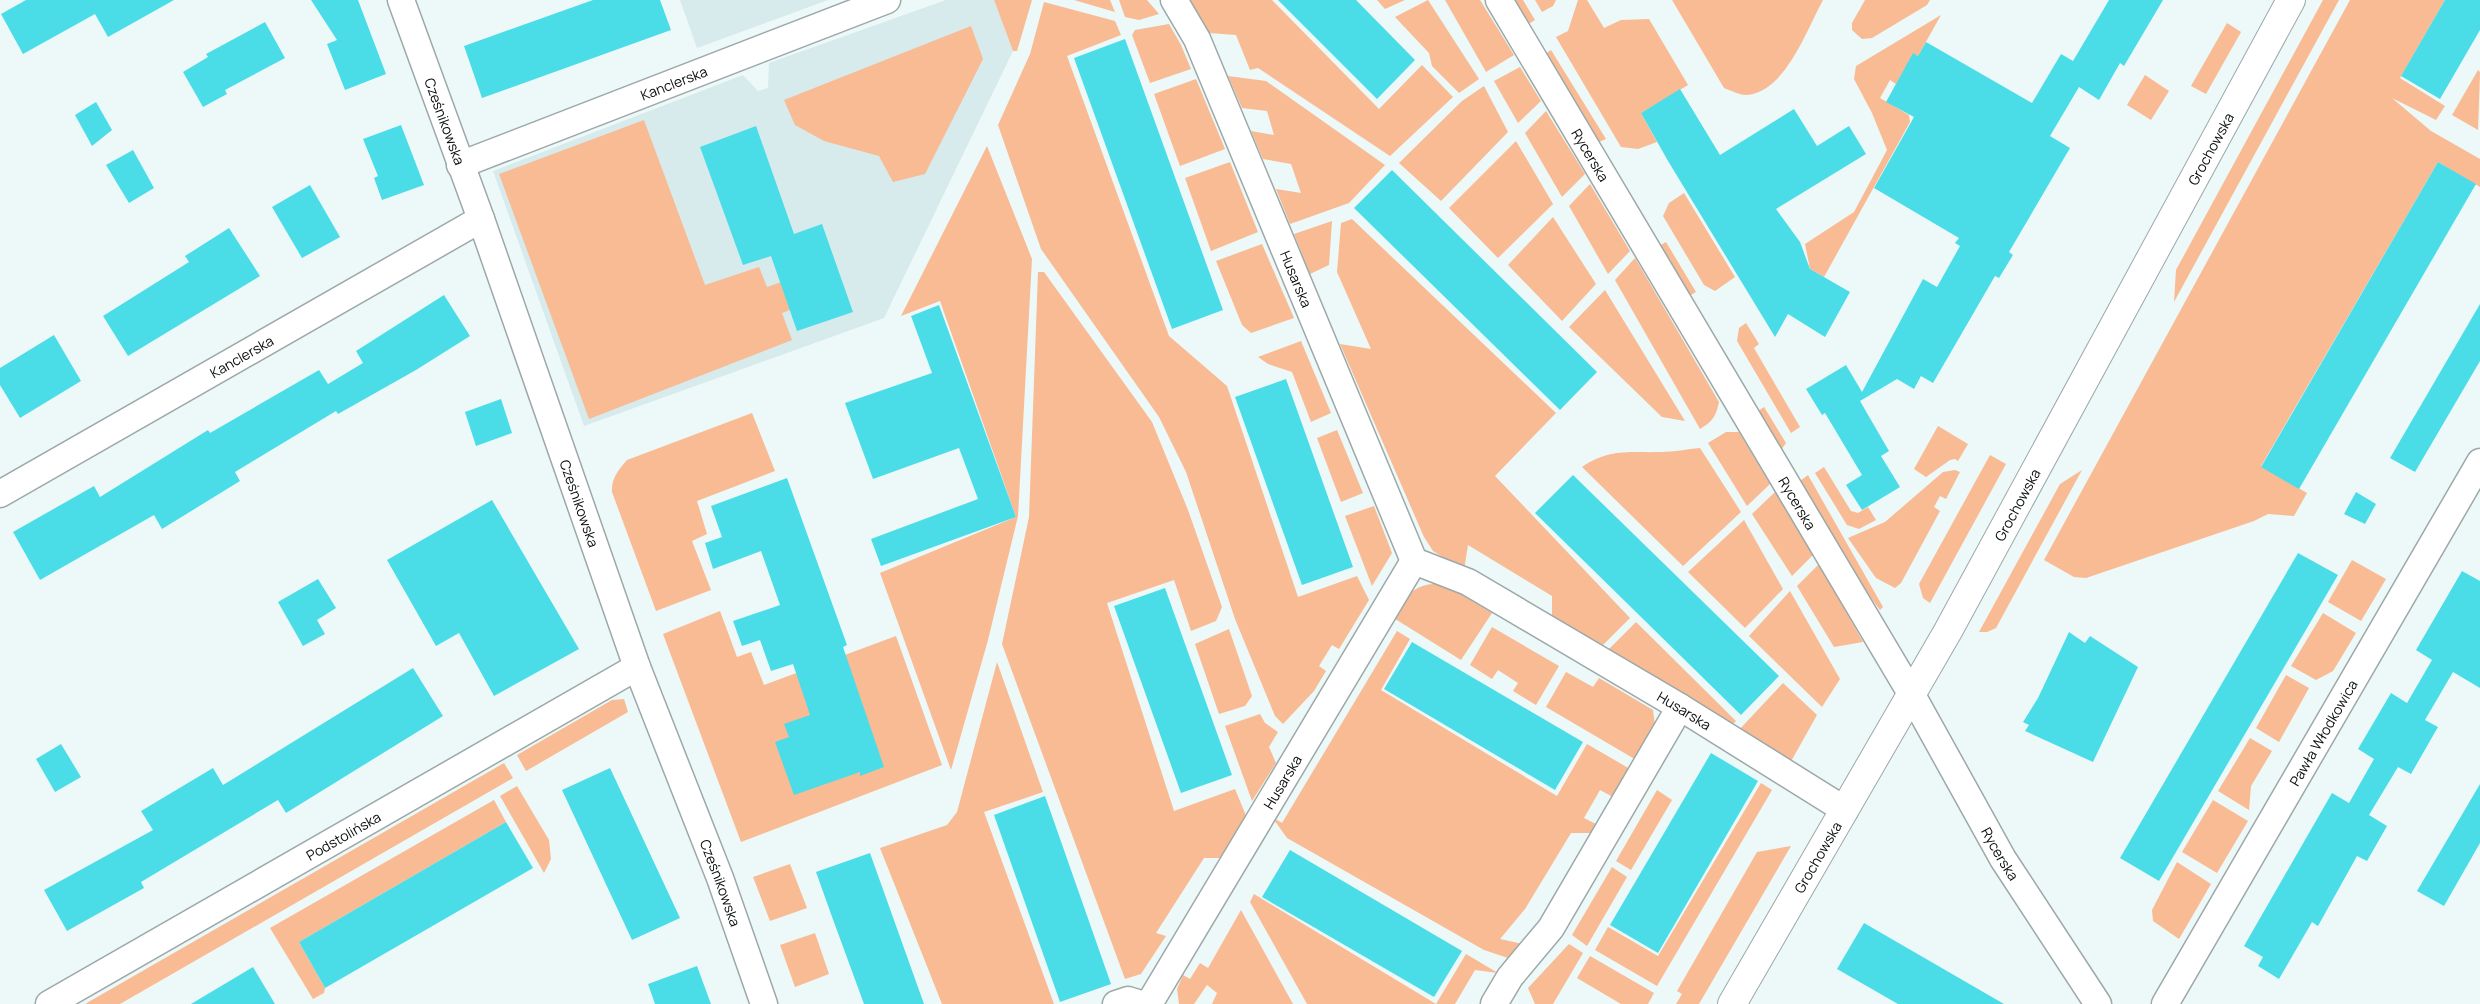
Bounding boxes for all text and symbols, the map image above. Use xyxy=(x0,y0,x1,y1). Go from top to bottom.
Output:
street label: Kanclerska xyxy=(637,61,710,104)
street label: Cześnikowska xyxy=(421,75,470,167)
street label: Grochowska xyxy=(2183,109,2238,188)
street label: Rycerska xyxy=(1568,125,1614,185)
street label: Husarska xyxy=(1276,248,1317,310)
street label: Kanclerska xyxy=(206,330,277,382)
street label: Cześnikowska xyxy=(556,457,604,549)
street label: Grochowska xyxy=(1989,465,2044,544)
street label: Rycerska xyxy=(1775,473,1821,533)
street label: Pawła Włodkowica xyxy=(2284,676,2361,789)
street label: Husarska xyxy=(1654,686,1715,734)
street label: Husarska xyxy=(1258,751,1305,812)
street label: Podstolińska xyxy=(302,807,384,864)
street label: Grochowska xyxy=(1789,818,1845,896)
street label: Rycerska xyxy=(1978,824,2024,884)
street label: Cześnikowska xyxy=(696,836,746,929)

